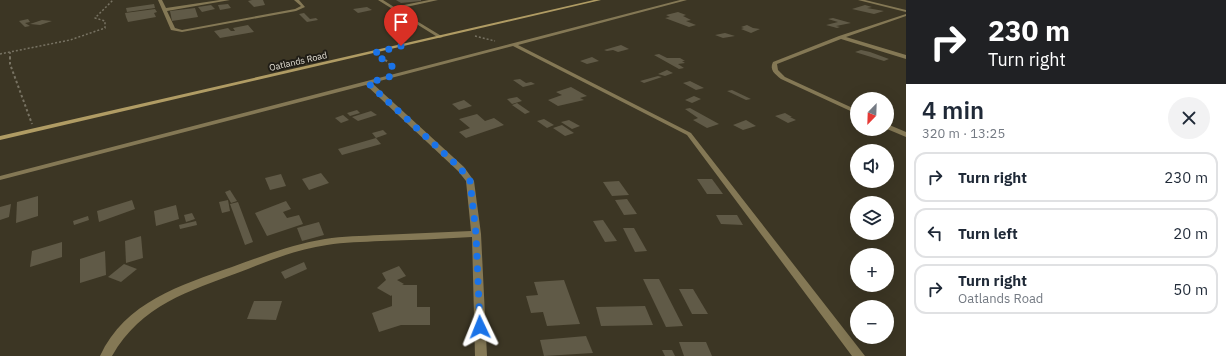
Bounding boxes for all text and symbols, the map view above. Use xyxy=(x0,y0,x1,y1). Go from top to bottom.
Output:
pin xyxy=(384,5,418,46)
icon: arrive xyxy=(390,11,412,33)
text: 230 m xyxy=(988,12,1070,49)
icon: right xyxy=(922,16,974,68)
text: Turn right xyxy=(988,48,1066,71)
street label: Oatlands Road xyxy=(268,49,328,73)
north arrow xyxy=(850,92,894,136)
map controls xyxy=(850,92,894,344)
text: 4 min xyxy=(922,94,984,126)
button: close xyxy=(1168,97,1210,139)
text: 320 m · 13:25 xyxy=(922,125,1005,142)
button: sound xyxy=(850,144,894,188)
icon: right xyxy=(924,166,946,188)
text: Turn right xyxy=(958,168,1027,187)
text: 230 m xyxy=(1164,168,1208,187)
button: layers xyxy=(850,196,894,240)
icon: left xyxy=(924,222,946,244)
text: Turn left xyxy=(958,224,1018,243)
text: 20 m xyxy=(1173,224,1208,243)
button: + xyxy=(850,248,894,292)
text: Turn right xyxy=(958,271,1027,290)
icon: right xyxy=(924,278,946,300)
text: 50 m xyxy=(1173,280,1208,299)
text: Oatlands Road xyxy=(958,290,1043,307)
button: − xyxy=(850,300,894,344)
position arrow xyxy=(459,306,501,348)

